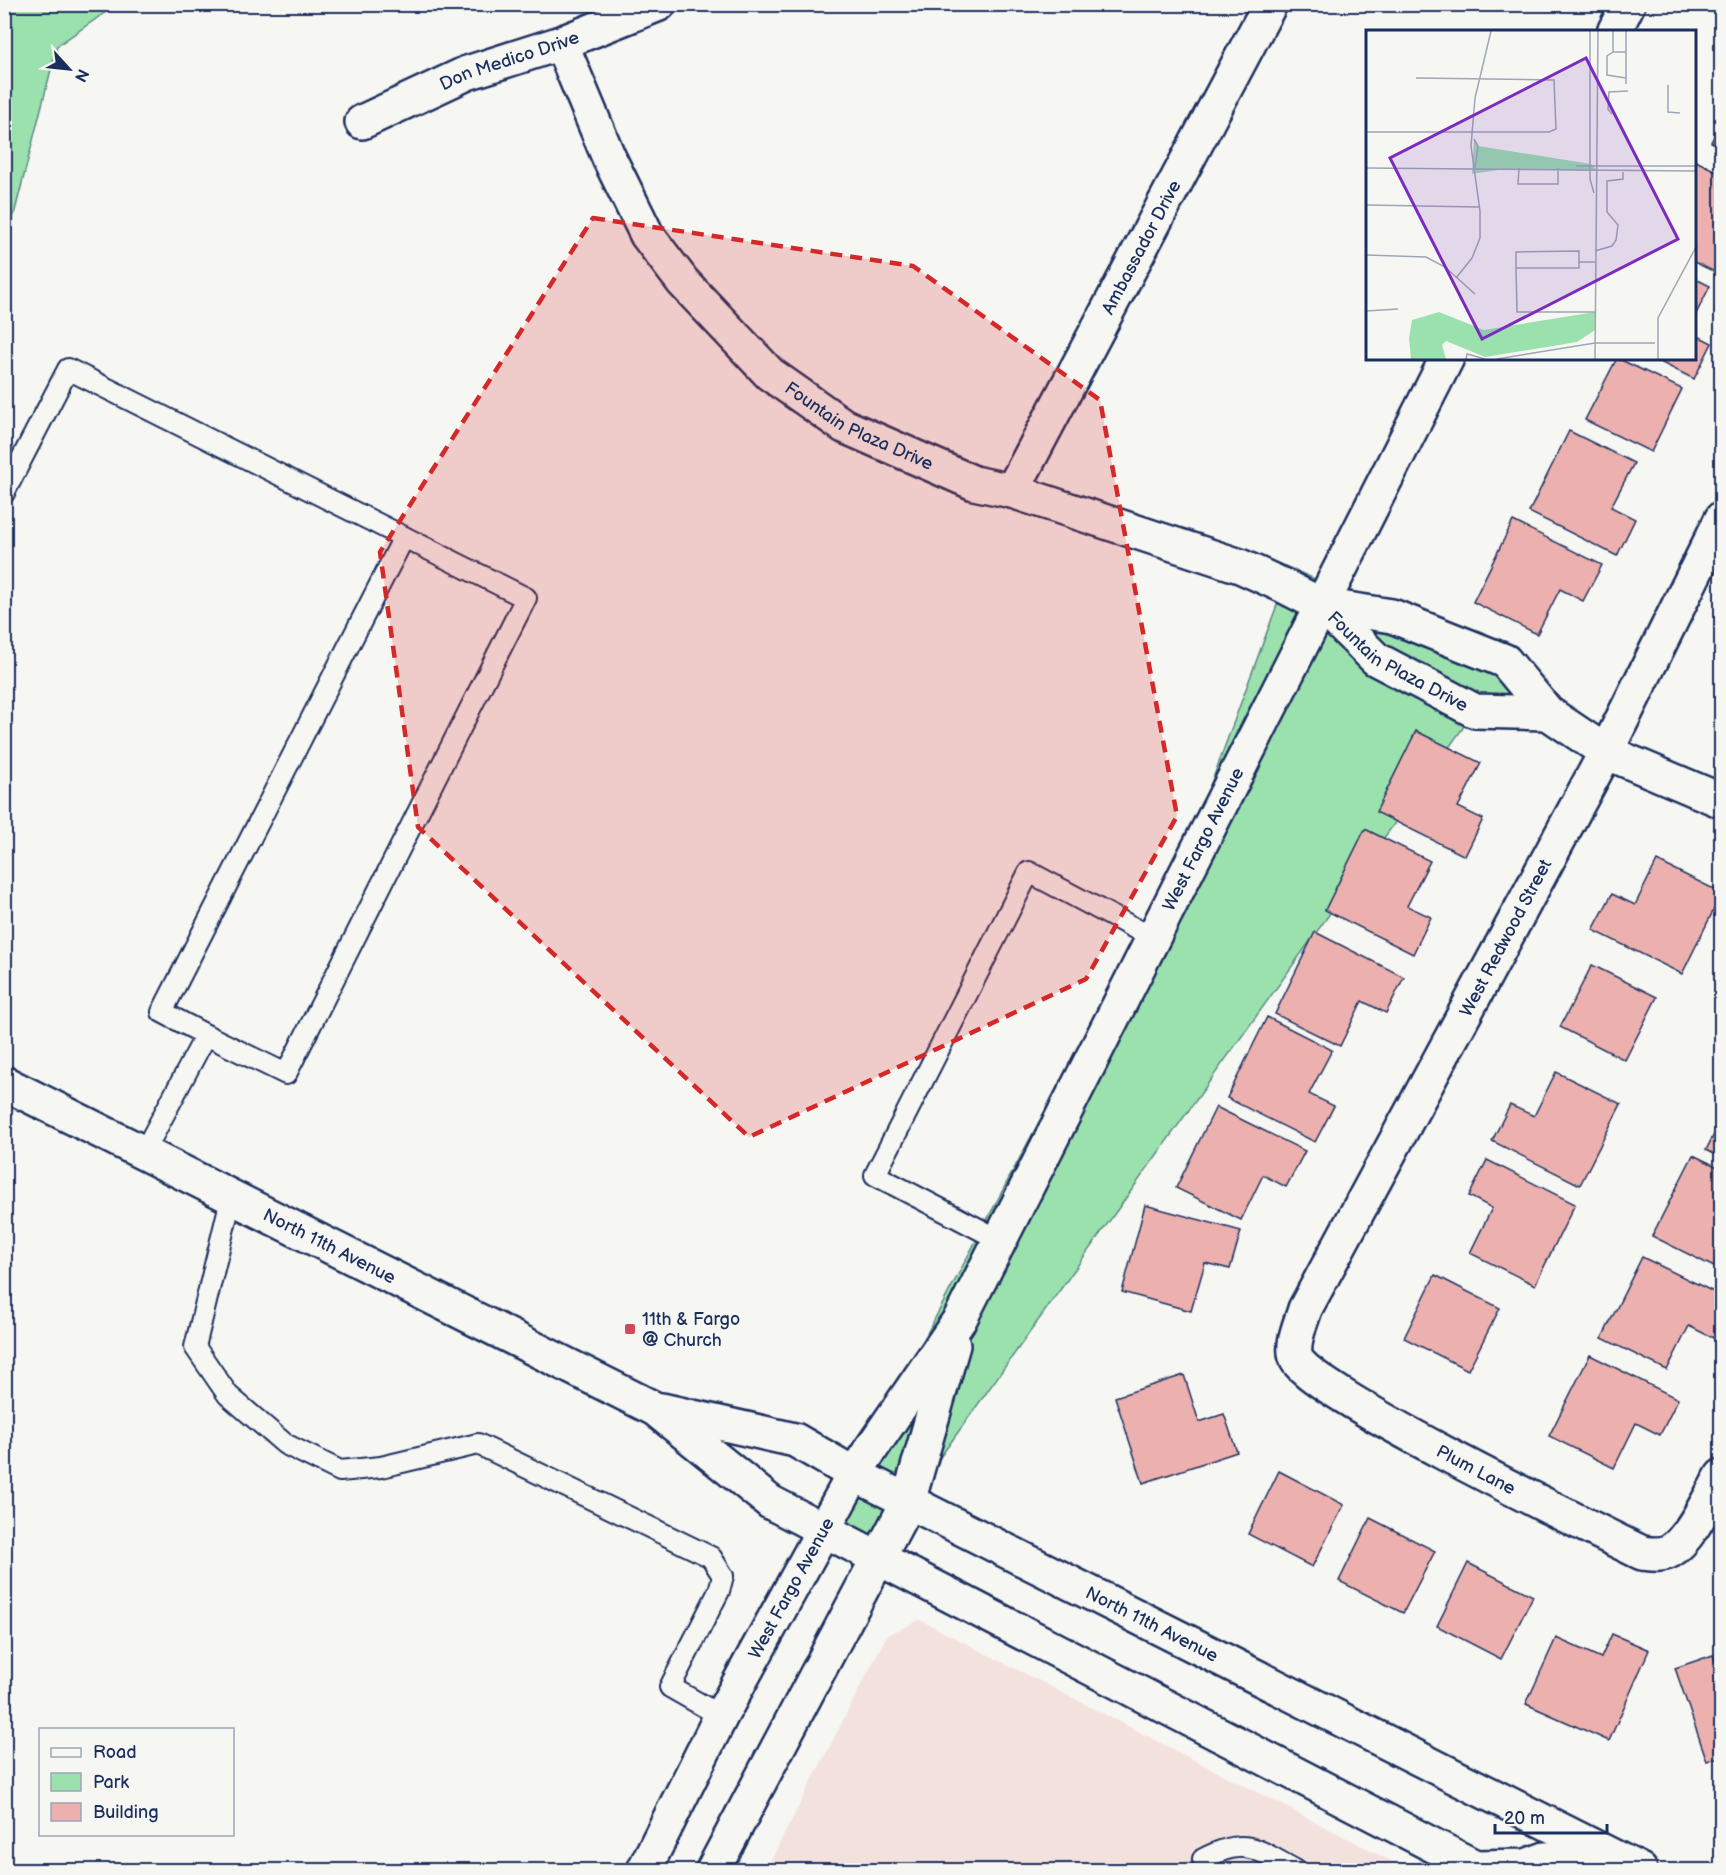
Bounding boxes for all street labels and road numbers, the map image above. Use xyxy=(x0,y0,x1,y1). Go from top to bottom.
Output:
street label: Don Medico Drive xyxy=(436,26,582,95)
street label: Ambassador Drive xyxy=(1097,176,1185,318)
street label: Fountain Plaza Drive xyxy=(781,377,937,474)
street label: Fountain Plaza Drive xyxy=(1323,607,1472,716)
street label: West Fargo Avenue xyxy=(1158,764,1248,914)
street label: West Redwood Street xyxy=(1456,855,1557,1020)
street label: North 11th Avenue xyxy=(260,1204,400,1288)
street label: Plum Lane xyxy=(1433,1440,1519,1499)
street label: West Fargo Avenue xyxy=(744,1514,839,1662)
street label: North 11th Avenue xyxy=(1082,1582,1222,1666)

